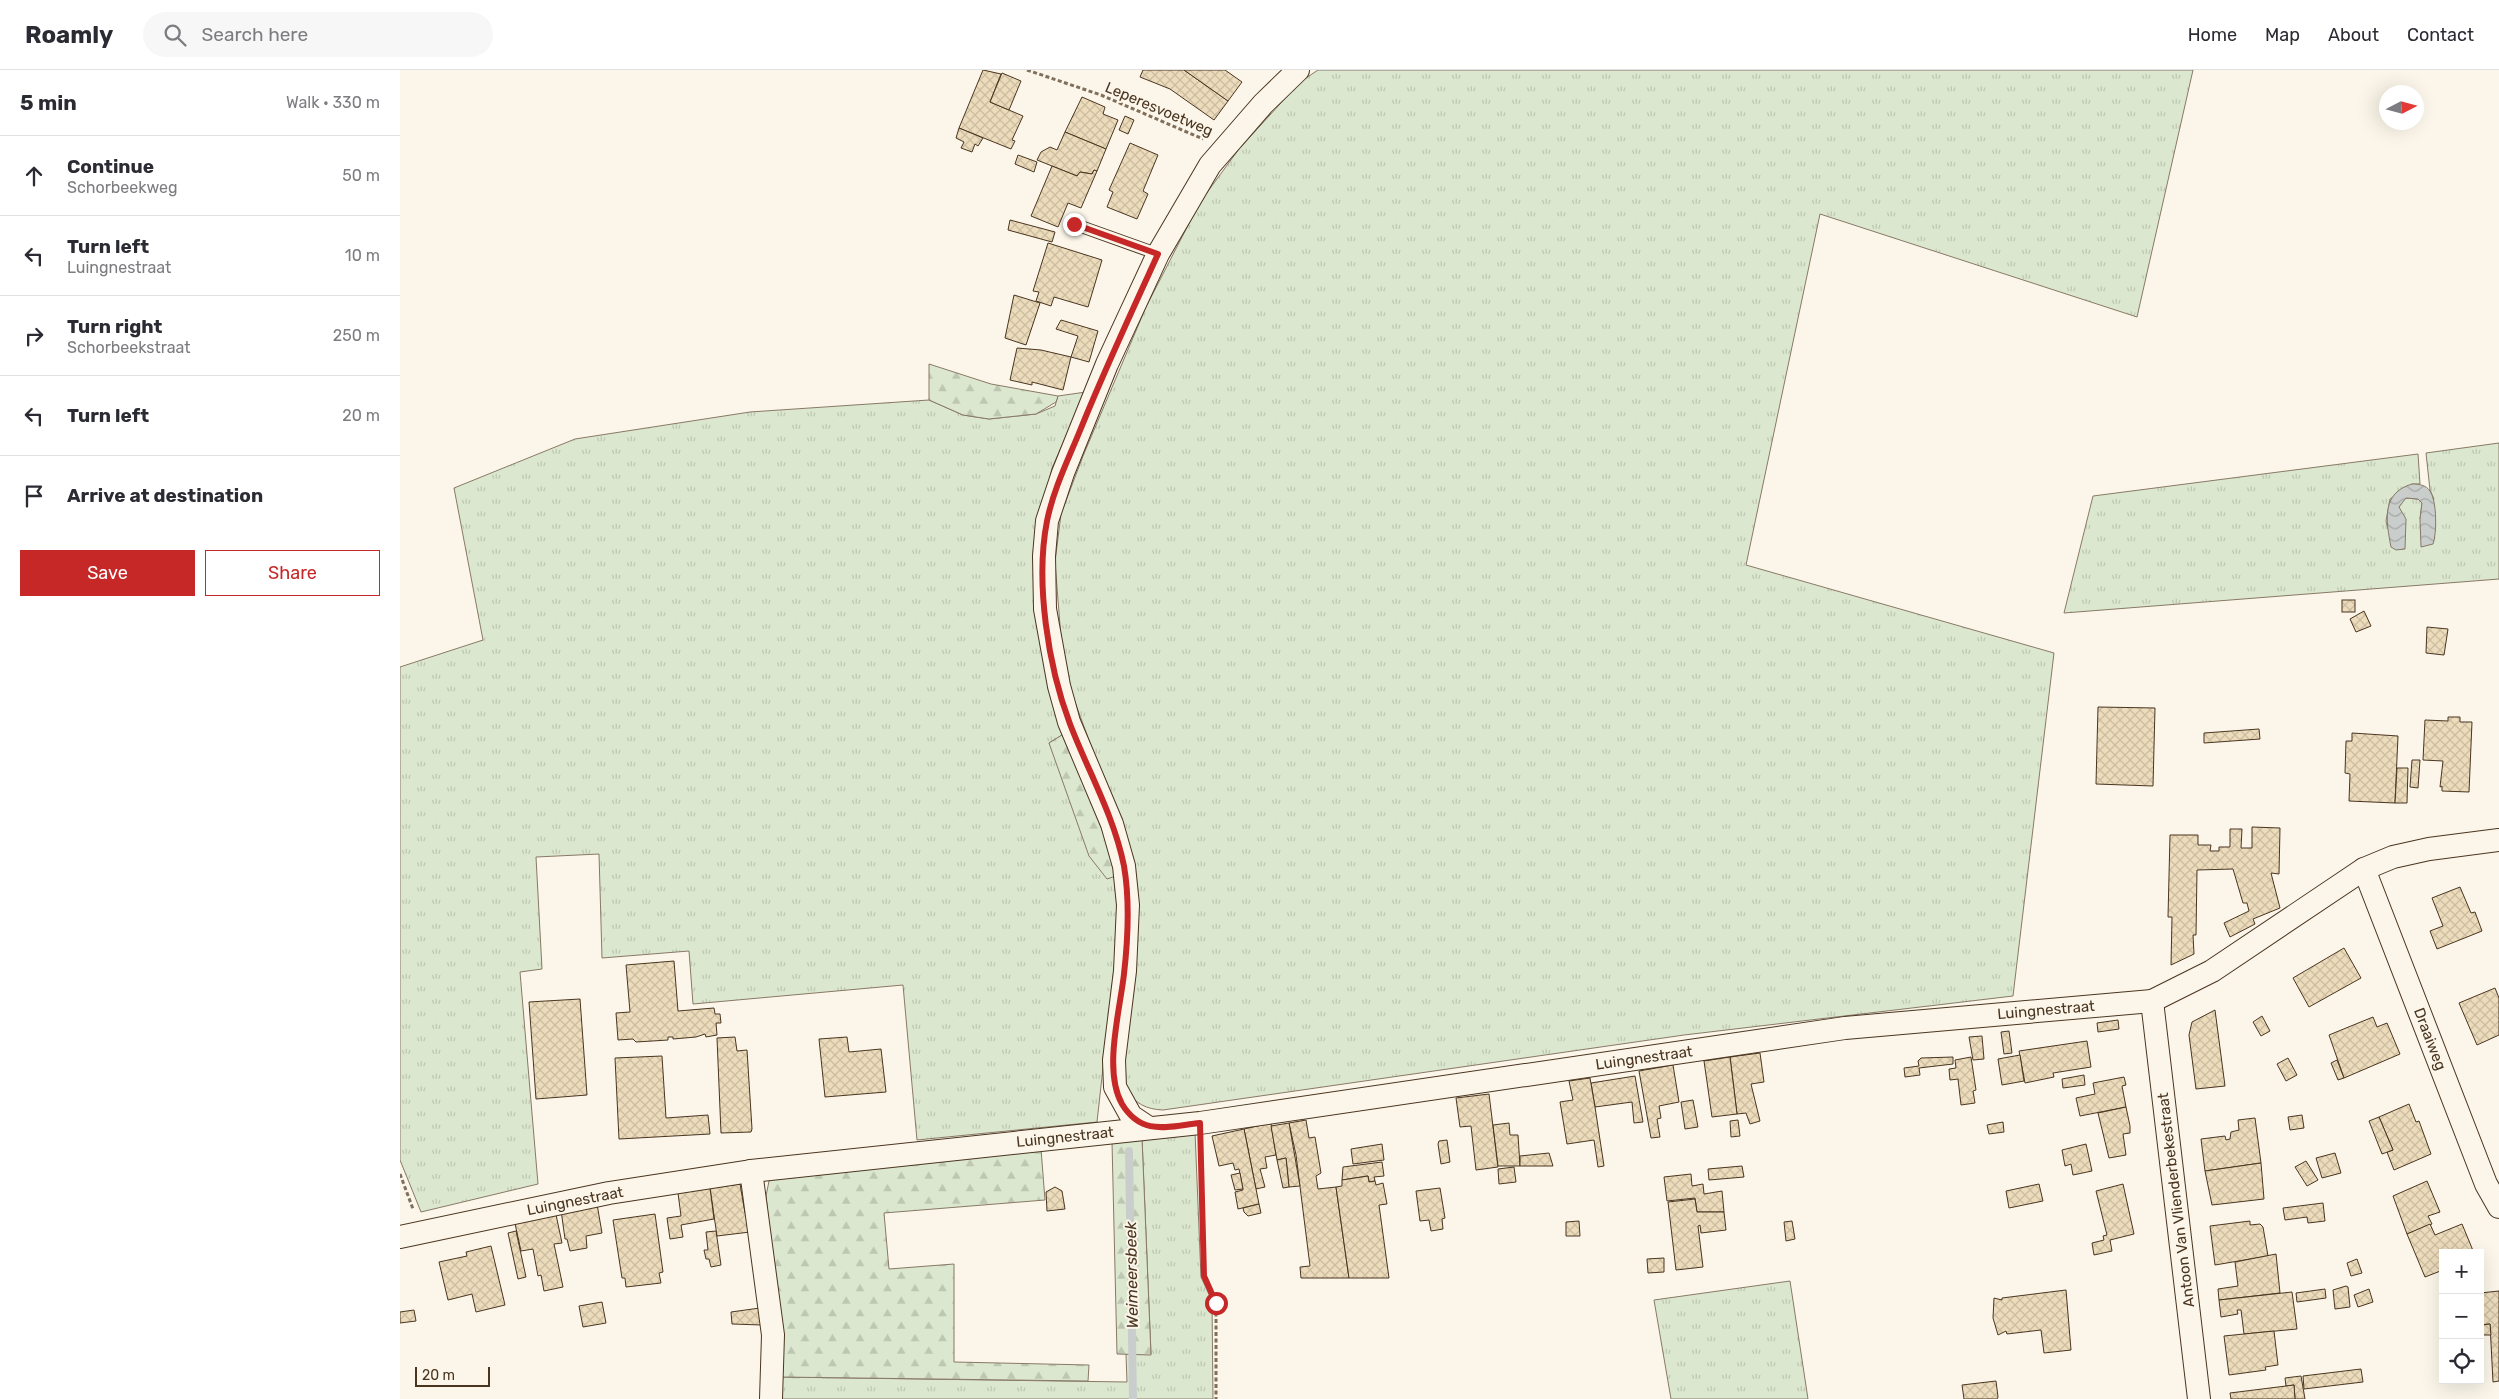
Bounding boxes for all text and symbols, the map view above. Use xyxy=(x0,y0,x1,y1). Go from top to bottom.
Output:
search box xyxy=(143,12,493,57)
text: Roamly xyxy=(25,21,113,49)
icon: search xyxy=(161,21,189,49)
text: Search here xyxy=(201,23,308,46)
text: Home xyxy=(2188,24,2237,46)
text: Map xyxy=(2265,24,2300,46)
text: About xyxy=(2328,24,2379,46)
text: Contact xyxy=(2407,24,2474,46)
street label: Leperesvoetweg xyxy=(1102,78,1216,140)
north arrow xyxy=(2379,85,2424,130)
text: 5 min xyxy=(20,90,77,115)
text: Walk · 330 m xyxy=(286,93,380,112)
text: Continue xyxy=(67,155,154,178)
icon: ahead xyxy=(20,162,48,190)
text: 50 m xyxy=(342,166,380,185)
text: Schorbeekweg xyxy=(67,178,178,197)
route end xyxy=(1063,213,1086,236)
text: Turn left xyxy=(67,235,149,258)
icon: left xyxy=(20,242,48,270)
text: 10 m xyxy=(345,246,380,265)
text: Luingnestraat xyxy=(67,258,171,277)
text: Turn right xyxy=(67,315,162,338)
icon: right xyxy=(20,322,48,350)
text: 250 m xyxy=(333,326,380,345)
text: Schorbeekstraat xyxy=(67,338,191,357)
icon: left xyxy=(20,402,48,430)
text: Turn left xyxy=(67,404,149,427)
text: 20 m xyxy=(342,406,380,425)
icon: arrive xyxy=(20,482,48,510)
text: Arrive at destination xyxy=(67,484,263,507)
button: Save xyxy=(20,550,195,596)
button: Share xyxy=(205,550,380,596)
street label: Luingnestraat xyxy=(1996,997,2096,1023)
street label: Draaiweg xyxy=(2410,1005,2450,1073)
street label: Luingnestraat xyxy=(1594,1042,1694,1074)
street label: Antoon Van Vlienderbekestraat xyxy=(2154,1091,2198,1308)
street label: Luingnestraat xyxy=(1015,1123,1115,1151)
street label: Luingnestraat xyxy=(525,1183,625,1219)
water label: Weimeersbeek xyxy=(1121,1220,1142,1329)
map controls xyxy=(2439,1249,2484,1384)
button: + xyxy=(2439,1249,2484,1294)
route start xyxy=(1205,1292,1228,1315)
button: − xyxy=(2439,1294,2484,1339)
button: locate xyxy=(2439,1339,2484,1384)
scale bar xyxy=(415,1364,490,1387)
text: 20 m xyxy=(422,1367,455,1384)

